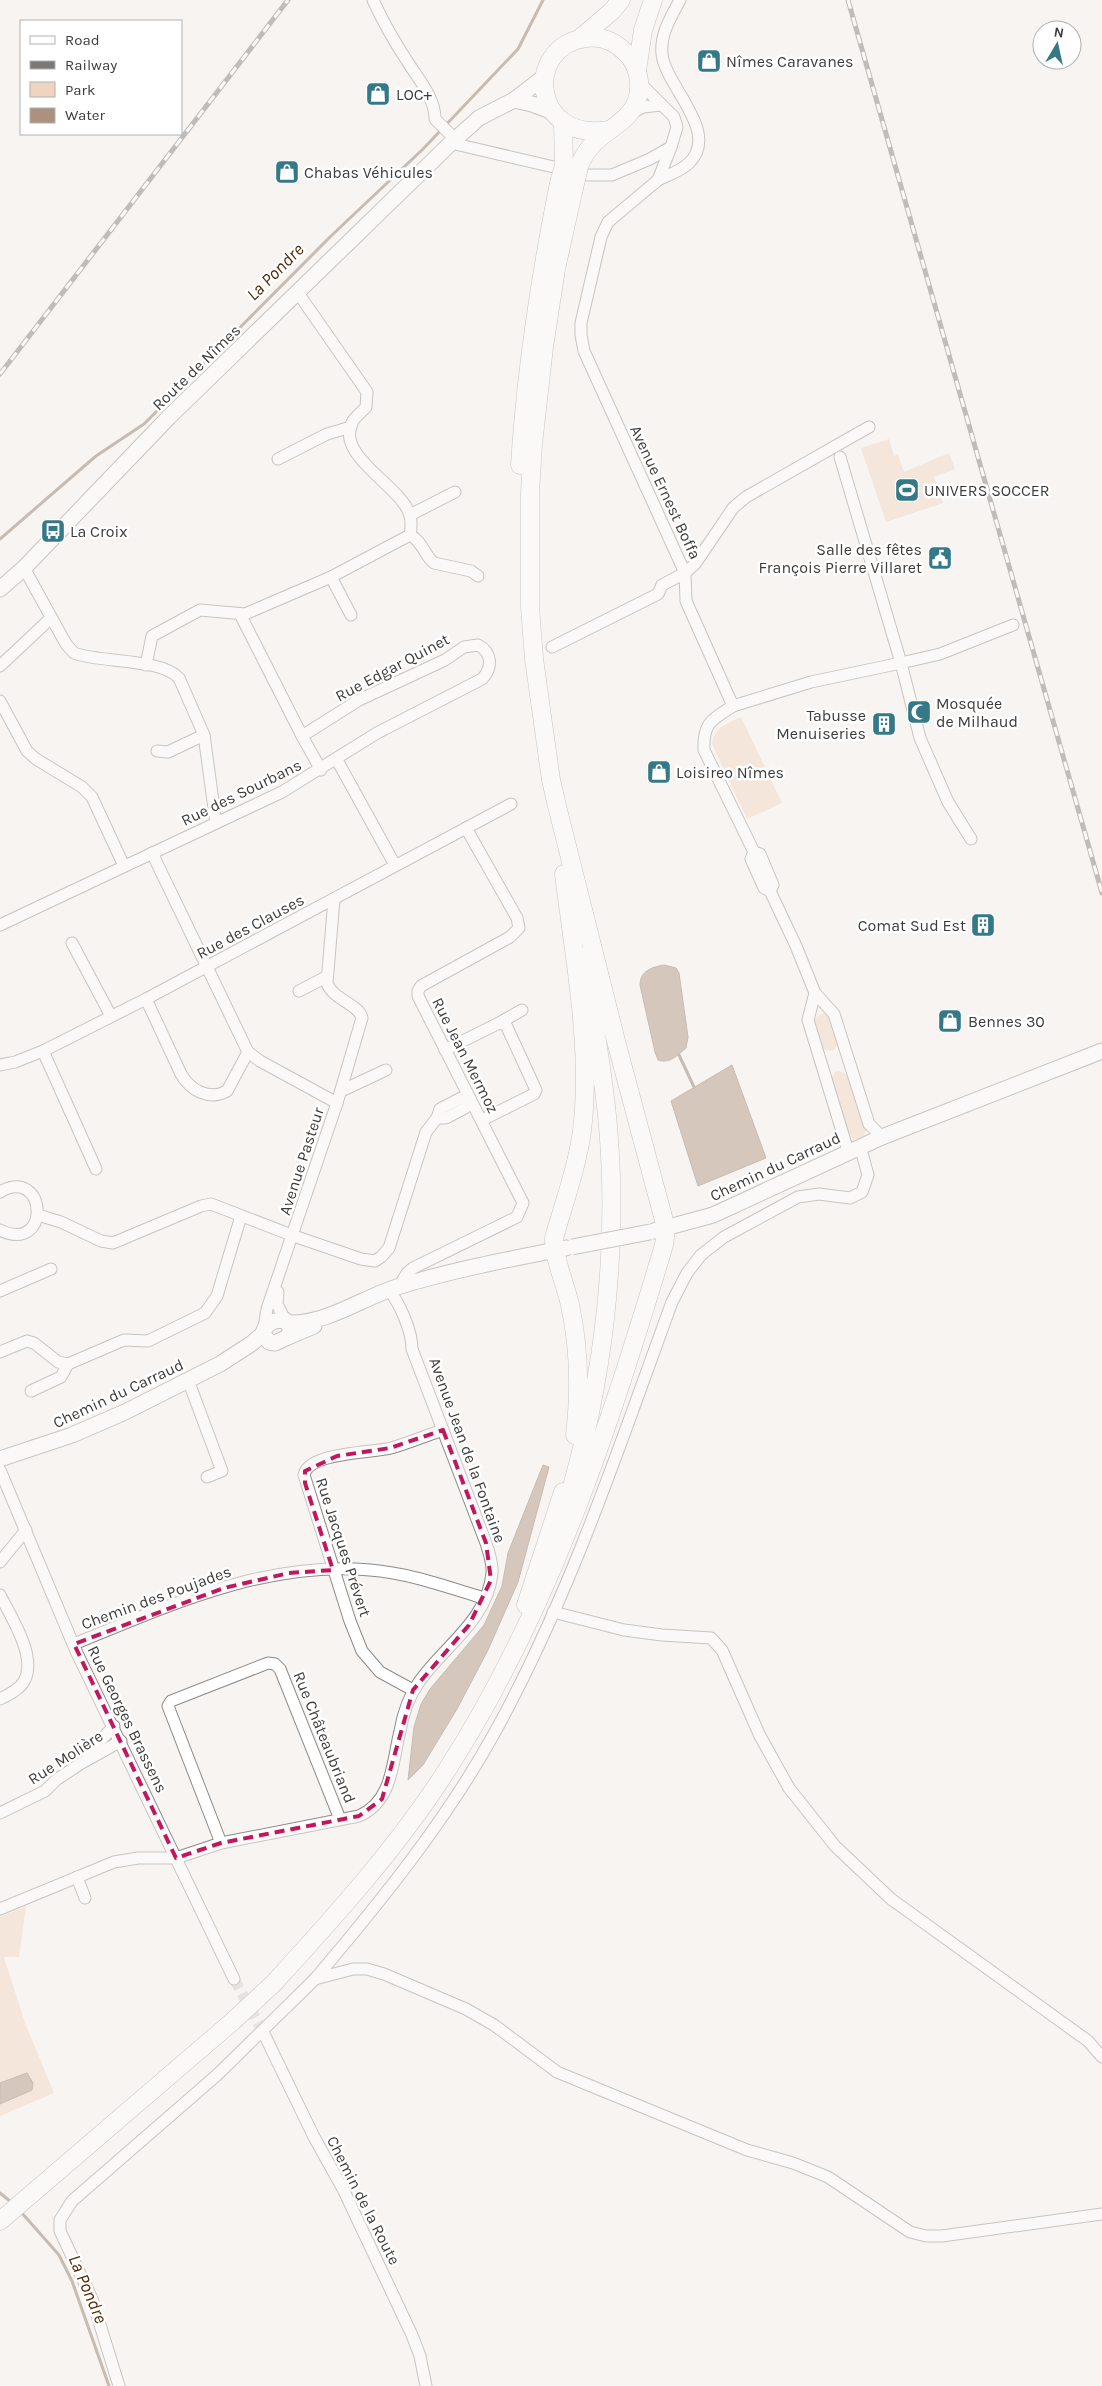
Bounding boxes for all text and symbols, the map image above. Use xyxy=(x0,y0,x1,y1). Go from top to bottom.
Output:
legend xyxy=(20,20,182,135)
north arrow xyxy=(1032,20,1082,70)
text: N xyxy=(1053,23,1065,42)
text: Road xyxy=(65,31,100,49)
shop icon: Nîmes Caravanes xyxy=(696,48,722,74)
place label: Nîmes Caravanes xyxy=(726,52,853,71)
text: Railway xyxy=(65,56,117,74)
text: Park xyxy=(65,81,95,99)
shop icon: LOC+ xyxy=(365,81,391,107)
place label: LOC+ xyxy=(396,85,433,104)
text: Water xyxy=(65,106,106,124)
shop icon: Chabas Véhicules xyxy=(274,159,300,185)
place label: Chabas Véhicules xyxy=(304,163,433,182)
water label: La Pondre xyxy=(242,239,308,305)
street label: Route de Nîmes xyxy=(148,321,244,414)
street label: Avenue Ernest Boffa xyxy=(626,422,705,562)
sports icon: UNIVERS SOCCER xyxy=(894,477,920,503)
place label: UNIVERS SOCCER xyxy=(924,481,1050,500)
bus stop icon: La Croix xyxy=(40,518,66,544)
place label: La Croix xyxy=(70,522,127,541)
place label: Salle des fêtes François Pierre Villaret xyxy=(758,540,922,577)
public building icon: Salle des fêtes François Pierre Villaret xyxy=(927,545,953,571)
street label: Rue Edgar Quinet xyxy=(332,629,452,705)
place label: Mosquée de Milhaud xyxy=(936,694,1018,731)
mosque icon: Mosquée de Milhaud xyxy=(906,699,932,725)
place label: Tabusse Menuiseries xyxy=(776,706,866,743)
building icon: Tabusse Menuiseries xyxy=(871,711,897,737)
street label: Rue des Sourbans xyxy=(178,755,305,830)
shop icon: Loisireo Nîmes xyxy=(646,759,672,785)
place label: Loisireo Nîmes xyxy=(676,763,784,782)
street label: Rue des Clauses xyxy=(193,890,307,963)
building icon: Comat Sud Est xyxy=(970,912,996,938)
place label: Comat Sud Est xyxy=(858,916,966,935)
street label: Rue Jean Mermoz xyxy=(428,994,503,1116)
shop icon: Bennes 30 xyxy=(937,1008,963,1034)
place label: Bennes 30 xyxy=(968,1012,1045,1031)
street label: Avenue Pasteur xyxy=(275,1105,328,1217)
street label: Chemin du Carraud xyxy=(707,1128,844,1205)
street label: Chemin du Carraud xyxy=(50,1355,187,1432)
street label: Avenue Jean de la Fontaine xyxy=(425,1355,510,1545)
street label: Rue Jacques Prévert xyxy=(312,1475,375,1619)
street label: Chemin des Poujades xyxy=(79,1562,234,1633)
street label: Rue Georges Brassens xyxy=(84,1643,171,1796)
street label: Rue Châteaubriand xyxy=(289,1669,360,1806)
street label: Rue Molière xyxy=(24,1726,106,1789)
street label: Chemin de la Route xyxy=(323,2133,404,2268)
water label: La Pondre xyxy=(64,2251,112,2327)

